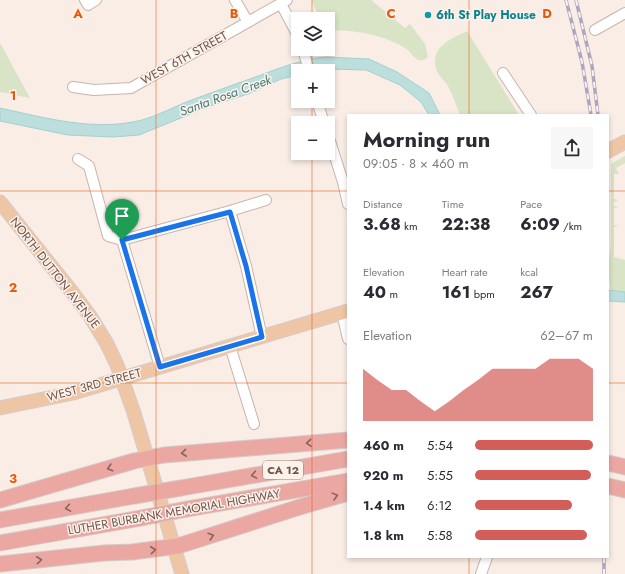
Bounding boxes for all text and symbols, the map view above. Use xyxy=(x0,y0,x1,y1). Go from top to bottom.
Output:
text: A xyxy=(72,4,83,23)
text: B xyxy=(230,4,239,23)
text: C xyxy=(386,4,396,23)
text: D xyxy=(542,4,552,23)
place label: 6th St Play House xyxy=(436,6,536,24)
marker: 6th St Play House xyxy=(423,10,433,20)
map controls xyxy=(291,12,335,160)
button: layers xyxy=(291,12,335,56)
street label: WEST 6TH STREET xyxy=(137,27,231,89)
button: + xyxy=(291,64,335,108)
water label: Santa Rosa Creek xyxy=(177,70,274,121)
text: 1 xyxy=(10,86,16,105)
button: − xyxy=(291,116,335,160)
text: Morning run xyxy=(363,123,490,155)
button: share xyxy=(551,127,593,169)
text: 09:05 · 8 × 460 m xyxy=(363,154,469,173)
text: Distance xyxy=(363,196,402,212)
text: Time xyxy=(442,196,464,212)
text: Pace xyxy=(520,196,542,212)
pin xyxy=(105,199,139,240)
icon: arrive xyxy=(111,205,133,227)
text: 3.68 xyxy=(363,212,401,236)
text: 22:38 xyxy=(442,212,491,236)
text: 6:09 xyxy=(520,212,560,236)
street label: NORTH DUTTON AVENUE xyxy=(6,214,104,332)
text: km xyxy=(401,218,418,234)
text: /km xyxy=(560,218,582,234)
text: Elevation xyxy=(363,264,405,280)
text: Heart rate xyxy=(442,264,488,280)
text: kcal xyxy=(520,264,538,280)
text: 2 xyxy=(9,278,17,297)
text: 40 xyxy=(363,280,386,304)
text: 161 xyxy=(442,280,470,304)
text: 267 xyxy=(520,280,553,304)
text: m xyxy=(386,286,398,302)
text: bpm xyxy=(470,286,495,302)
text: Elevation xyxy=(363,326,412,345)
text: 62–67 m xyxy=(540,326,593,345)
street label: WEST 3RD STREET xyxy=(45,364,144,406)
text: 460 m xyxy=(363,436,404,455)
text: 5:54 xyxy=(427,436,453,455)
one-way arrow xyxy=(306,439,312,448)
one-way arrow xyxy=(181,449,187,458)
road number: CA 12 xyxy=(263,461,303,479)
one-way arrow xyxy=(107,463,114,472)
text: 920 m xyxy=(363,466,403,485)
text: 5:55 xyxy=(427,466,453,485)
text: 3 xyxy=(9,469,17,488)
one-way arrow xyxy=(251,470,258,479)
street label: LUTHER BURBANK MEMORIAL HIGHWAY xyxy=(67,484,282,540)
one-way arrow xyxy=(331,492,338,501)
text: 1.4 km xyxy=(363,496,405,515)
text: 6:12 xyxy=(427,496,452,515)
one-way arrow xyxy=(65,503,71,512)
text: 1.8 km xyxy=(363,526,404,545)
text: 5:58 xyxy=(427,526,453,545)
one-way arrow xyxy=(208,532,215,541)
one-way arrow xyxy=(150,546,156,555)
one-way arrow xyxy=(36,555,42,564)

